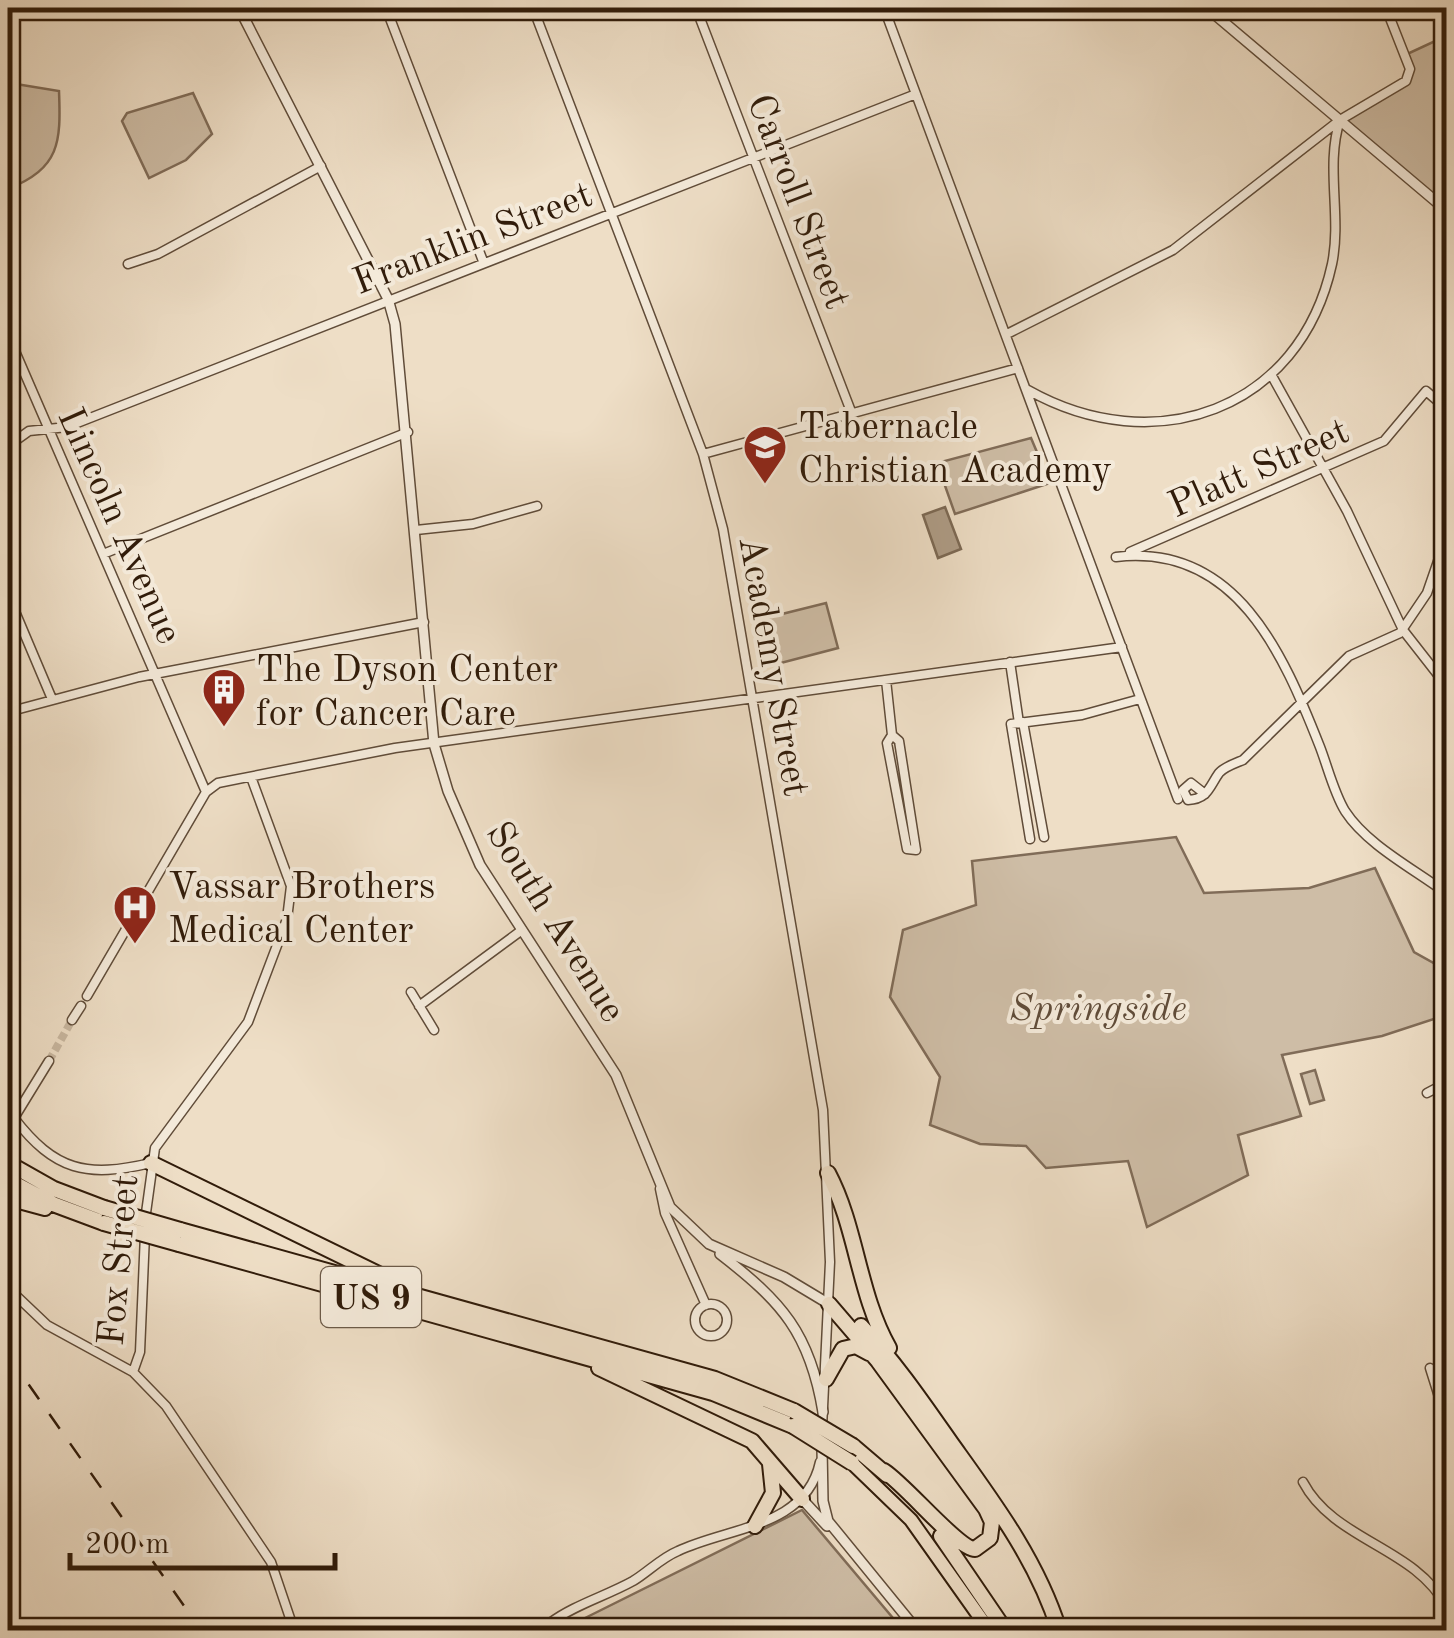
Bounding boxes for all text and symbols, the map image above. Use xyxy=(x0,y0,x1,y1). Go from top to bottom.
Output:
street label: Carroll Street xyxy=(739,90,855,314)
street label: Franklin Street xyxy=(348,177,598,303)
street label: Lincoln Avenue xyxy=(49,403,187,650)
place label: Tabernacle Christian Academy xyxy=(798,409,1112,491)
street label: Platt Street xyxy=(1163,413,1355,526)
school or university icon: Tabernacle Christian Academy xyxy=(742,424,788,485)
street label: Academy Street xyxy=(730,534,814,799)
place label: The Dyson Center for Cancer Care xyxy=(256,652,558,734)
building icon: The Dyson Center for Cancer Care xyxy=(201,667,247,728)
street label: South Avenue xyxy=(478,816,631,1029)
place label: Vassar Brothers Medical Center xyxy=(168,869,435,951)
hospital icon: Vassar Brothers Medical Center xyxy=(112,884,158,945)
park label: Springside xyxy=(1009,991,1187,1029)
street label: Fox Street xyxy=(94,1173,146,1348)
road number: US 9 xyxy=(321,1267,421,1327)
scale bar xyxy=(70,1508,335,1570)
text: 200 m xyxy=(85,1530,169,1560)

